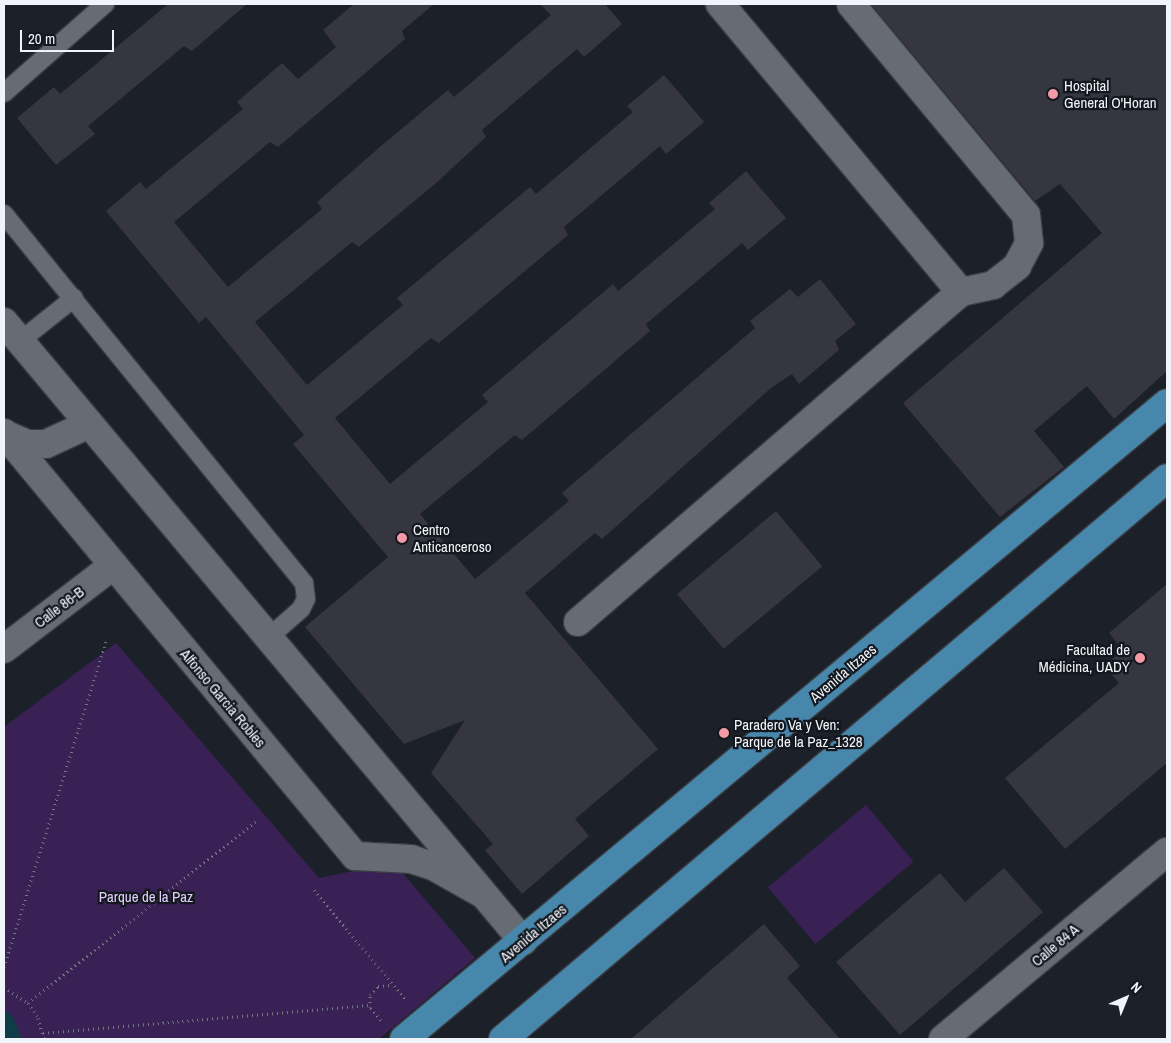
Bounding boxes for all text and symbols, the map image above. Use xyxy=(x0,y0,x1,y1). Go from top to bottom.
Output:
scale bar xyxy=(22,20,116,52)
text: 20 m xyxy=(28,28,55,49)
place label: Hospital General O'Horan xyxy=(1064,76,1157,111)
marker: Hospital General O'Horan xyxy=(1046,87,1060,101)
place label: Centro Anticanceroso xyxy=(413,520,492,555)
marker: Centro Anticanceroso xyxy=(395,531,409,545)
street label: Calle 86-B xyxy=(31,583,87,631)
street label: Avenida Itzaes xyxy=(806,640,880,706)
place label: Facultad de Médicina, UADY xyxy=(1038,640,1130,675)
street label: Alfonso Garcia Robles xyxy=(177,645,269,751)
marker: Facultad de Médicina, UADY xyxy=(1134,652,1146,664)
place label: Paradero Va y Ven: Parque de la Paz_1328 xyxy=(734,715,863,750)
marker: Paradero Va y Ven: Parque de la Paz_1328 xyxy=(718,727,730,739)
park label: Parque de la Paz xyxy=(99,888,193,906)
street label: Avenida Itzaes xyxy=(496,900,570,966)
street label: Calle 84 A xyxy=(1027,920,1083,970)
north arrow xyxy=(1101,973,1151,1023)
text: N xyxy=(1127,978,1146,997)

